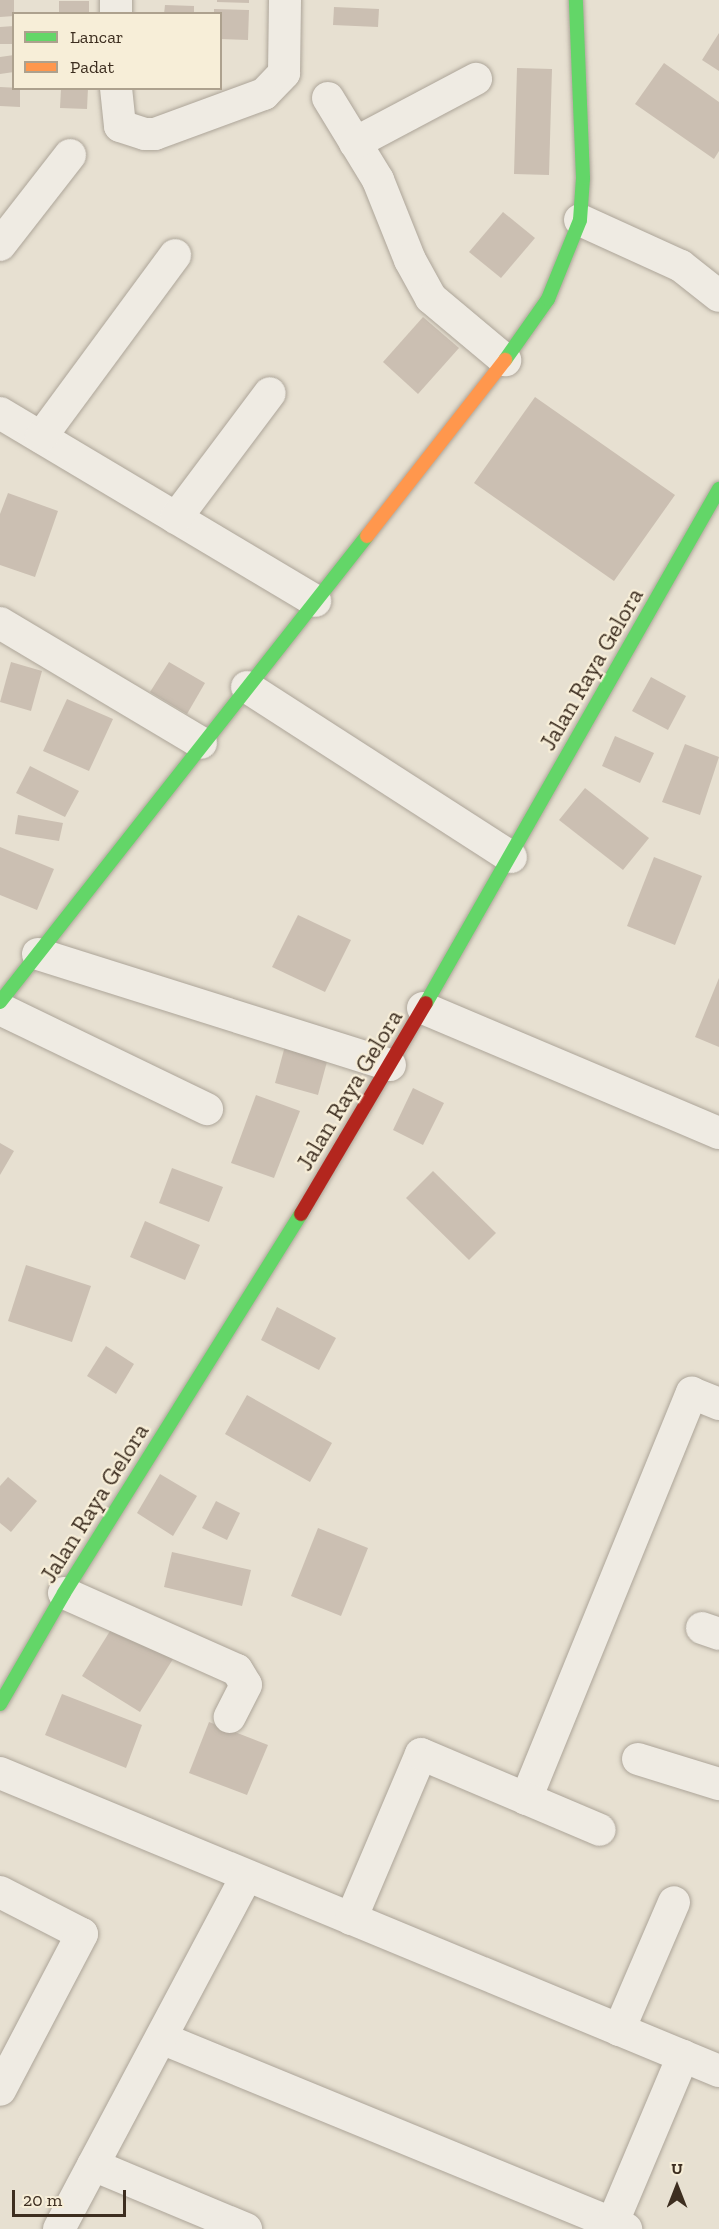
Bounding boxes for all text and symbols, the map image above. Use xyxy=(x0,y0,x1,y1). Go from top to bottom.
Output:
legend xyxy=(12,12,222,90)
text: Lancar xyxy=(70,26,123,48)
text: Padat xyxy=(70,56,114,78)
street label: Jalan Raya Gelora xyxy=(533,583,649,755)
street label: Jalan Raya Gelora xyxy=(290,1004,408,1176)
street label: Jalan Raya Gelora xyxy=(33,1418,155,1588)
north arrow xyxy=(647,2157,707,2217)
text: U xyxy=(671,2159,683,2178)
scale bar xyxy=(15,2178,129,2216)
text: 20 m xyxy=(23,2189,62,2211)

